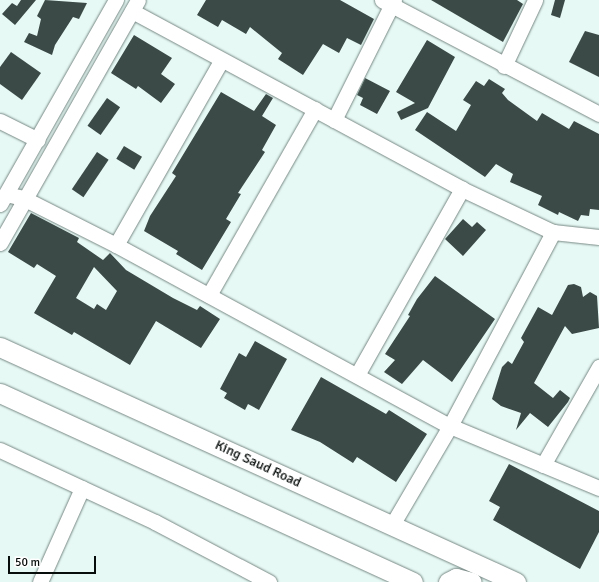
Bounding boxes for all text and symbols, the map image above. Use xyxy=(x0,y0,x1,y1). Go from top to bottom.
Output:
street label: King Saud Road xyxy=(212,437,304,491)
scale bar xyxy=(10,548,98,574)
text: 50 m xyxy=(15,555,40,570)

